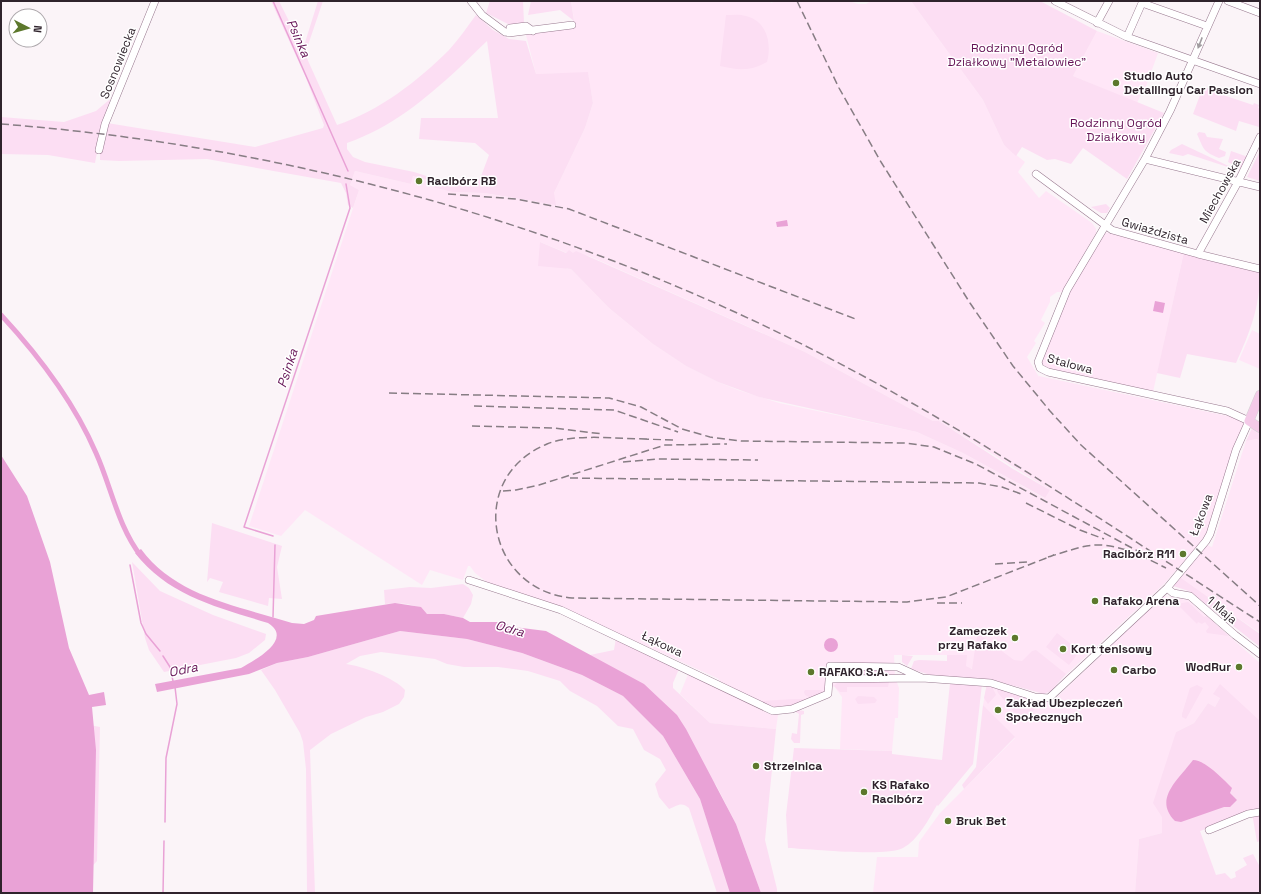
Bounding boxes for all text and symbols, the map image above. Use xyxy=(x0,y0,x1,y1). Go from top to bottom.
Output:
north arrow xyxy=(8,8,48,48)
water label: Psinka xyxy=(283,16,315,60)
text: N xyxy=(31,25,45,33)
street label: Sosnowiecka xyxy=(96,25,140,101)
one-way arrow xyxy=(1197,38,1203,50)
park label: Rodzinny Ogród Działkowy "Metalowiec" xyxy=(948,40,1086,70)
place label: Studio Auto Detailingu Car Passion xyxy=(1124,68,1253,98)
marker: Studio Auto Detailingu Car Passion xyxy=(1111,78,1121,88)
park label: Rodzinny Ogród Działkowy xyxy=(1070,115,1162,145)
street label: Miechowska xyxy=(1196,156,1244,226)
place label: Racibórz RB xyxy=(427,173,496,189)
marker: Racibórz RB xyxy=(414,176,424,186)
street label: Gwiaździsta xyxy=(1120,214,1190,248)
water label: Psinka xyxy=(273,346,302,390)
street label: Stalowa xyxy=(1046,350,1095,378)
street label: Łąkowa xyxy=(1186,492,1216,538)
place label: Racibórz R11 xyxy=(1103,546,1175,562)
marker: Racibórz R11 xyxy=(1178,549,1188,559)
street label: 1 Maja xyxy=(1203,592,1241,628)
place label: Rafako Arena xyxy=(1103,593,1179,609)
marker: Rafako Arena xyxy=(1090,596,1100,606)
water label: Odra xyxy=(493,616,527,641)
place label: Zameczek przy Rafako xyxy=(938,623,1007,653)
street label: Łąkowa xyxy=(639,627,685,661)
marker: Zameczek przy Rafako xyxy=(1010,633,1020,643)
place label: Kort tenisowy xyxy=(1071,641,1152,657)
marker: Kort tenisowy xyxy=(1058,644,1068,654)
water label: Odra xyxy=(167,658,200,681)
place label: WodRur xyxy=(1186,659,1231,675)
place label: Carbo xyxy=(1122,662,1156,678)
marker: WodRur xyxy=(1234,662,1244,672)
place label: RAFAKO S.A. xyxy=(819,664,888,680)
marker: Carbo xyxy=(1109,665,1119,675)
marker: RAFAKO S.A. xyxy=(806,667,816,677)
place label: Zakład Ubezpieczeń Społecznych xyxy=(1006,695,1123,725)
marker: Zakład Ubezpieczeń Społecznych xyxy=(993,705,1003,715)
place label: Strzelnica xyxy=(764,758,822,774)
marker: Strzelnica xyxy=(751,761,761,771)
place label: KS Rafako Racibórz xyxy=(872,777,930,807)
marker: KS Rafako Racibórz xyxy=(859,787,869,797)
place label: Bruk Bet xyxy=(956,813,1006,829)
marker: Bruk Bet xyxy=(943,816,953,826)

